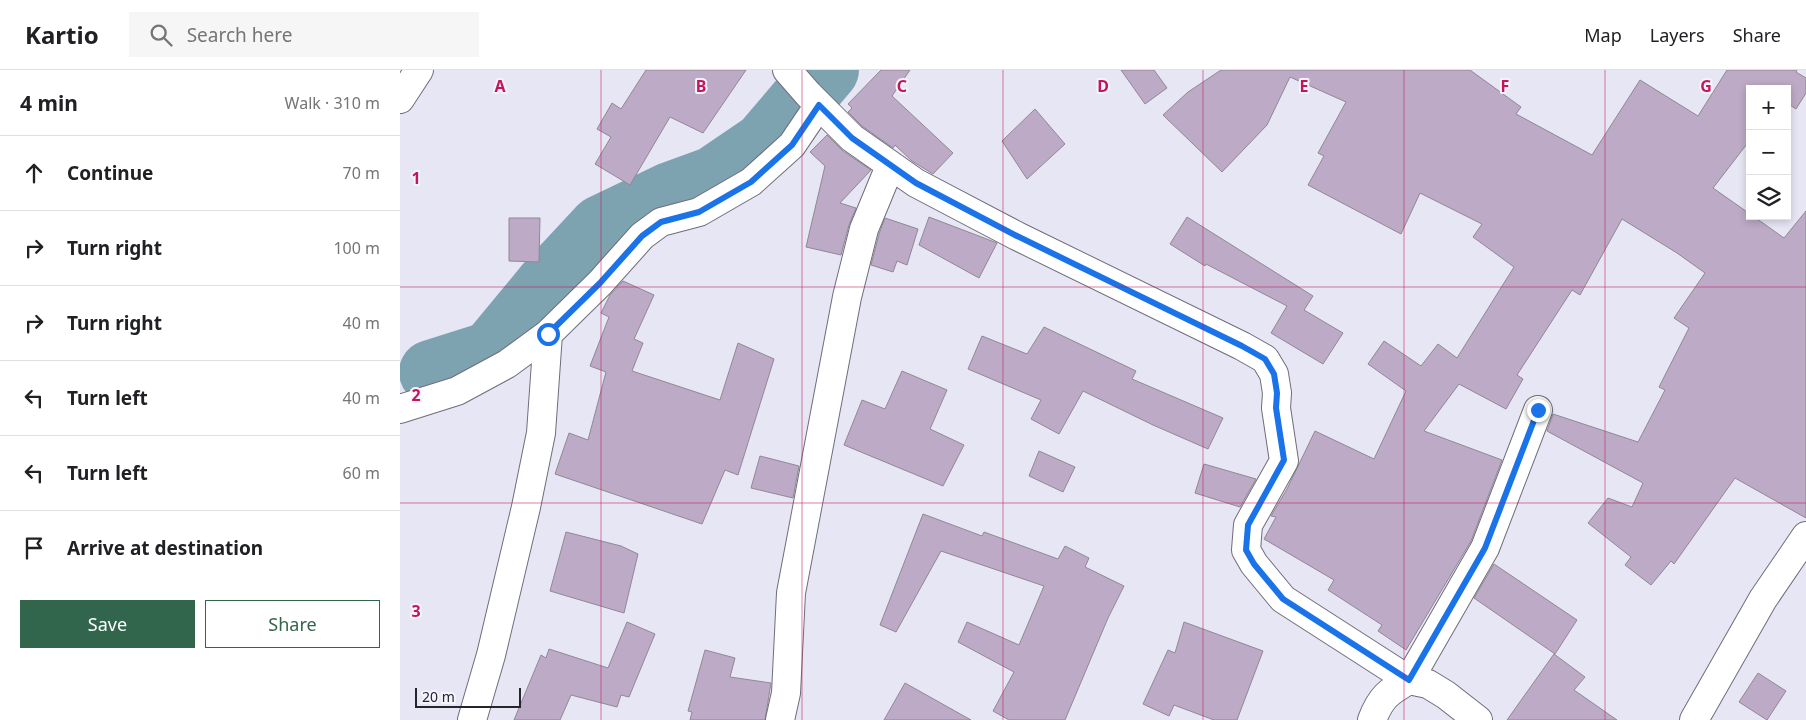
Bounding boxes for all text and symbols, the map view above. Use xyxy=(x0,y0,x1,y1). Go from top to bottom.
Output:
search box xyxy=(129,12,479,57)
text: Kartio xyxy=(25,18,99,51)
icon: search xyxy=(147,21,175,49)
text: Search here xyxy=(187,22,292,48)
text: Map xyxy=(1584,23,1622,47)
text: Layers xyxy=(1650,23,1705,47)
text: Share xyxy=(1733,23,1781,47)
text: A xyxy=(494,75,506,97)
text: B xyxy=(696,75,706,97)
text: C xyxy=(897,75,907,97)
text: D xyxy=(1097,75,1109,97)
text: E xyxy=(1300,75,1309,97)
text: F xyxy=(1501,75,1509,97)
text: G xyxy=(1700,75,1712,97)
map controls xyxy=(1746,85,1791,220)
button: + xyxy=(1746,85,1791,130)
text: 4 min xyxy=(20,89,78,117)
text: Walk · 310 m xyxy=(285,92,380,114)
button: − xyxy=(1746,130,1791,175)
icon: ahead xyxy=(20,159,48,187)
text: Continue xyxy=(67,160,153,186)
text: 70 m xyxy=(343,162,380,184)
text: 1 xyxy=(411,167,421,189)
button: layers xyxy=(1746,175,1791,220)
icon: right xyxy=(20,234,48,262)
text: Turn right xyxy=(67,235,162,261)
text: 100 m xyxy=(333,237,380,259)
icon: right xyxy=(20,309,48,337)
text: Turn right xyxy=(67,310,162,336)
text: 40 m xyxy=(343,312,380,334)
route start xyxy=(537,323,560,346)
icon: left xyxy=(20,384,48,412)
text: 2 xyxy=(411,384,421,406)
text: Turn left xyxy=(67,385,148,411)
text: 40 m xyxy=(343,387,380,409)
route end xyxy=(1527,399,1550,422)
icon: left xyxy=(20,459,48,487)
text: Turn left xyxy=(67,460,148,486)
text: 60 m xyxy=(343,462,380,484)
icon: arrive xyxy=(20,534,48,562)
text: Arrive at destination xyxy=(67,535,263,561)
button: Save xyxy=(20,600,195,648)
button: Share xyxy=(205,600,380,648)
text: 3 xyxy=(411,600,421,622)
scale bar xyxy=(415,685,521,708)
text: 20 m xyxy=(422,687,455,706)

